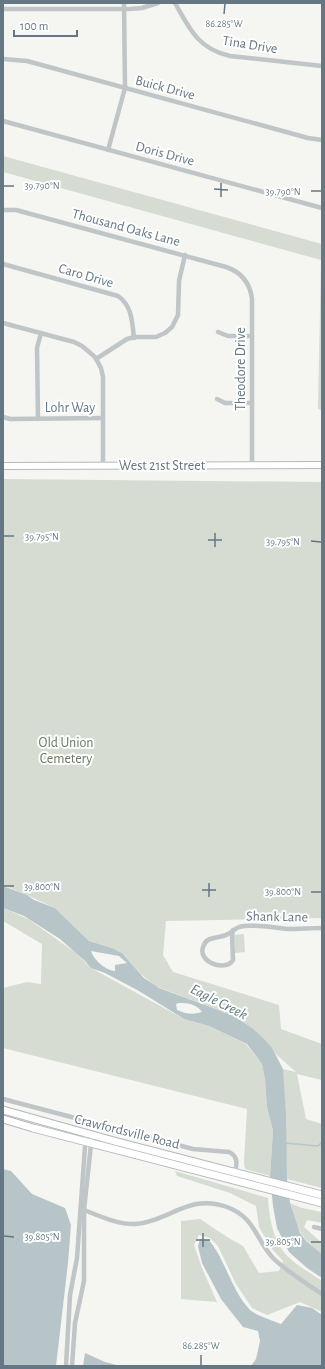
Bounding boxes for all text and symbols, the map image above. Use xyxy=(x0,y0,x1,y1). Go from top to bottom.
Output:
scale bar xyxy=(14,12,77,38)
text: 86.285°W xyxy=(205,19,243,29)
text: 100 m xyxy=(20,20,48,32)
street label: Tina Drive xyxy=(222,34,278,56)
street label: Buick Drive xyxy=(134,73,196,103)
street label: Doris Drive xyxy=(134,139,196,169)
text: 39.790°N xyxy=(24,181,60,191)
text: 39.790°N xyxy=(265,187,301,197)
street label: Thousand Oaks Lane xyxy=(70,207,182,249)
street label: Caro Drive xyxy=(57,261,115,291)
street label: Theodore Drive xyxy=(234,327,248,411)
street label: Lohr Way xyxy=(45,401,95,415)
street label: West 21st Street xyxy=(119,459,206,473)
text: 39.795°N xyxy=(25,532,59,542)
text: 39.795°N xyxy=(266,537,300,547)
park label: Old Union Cemetery xyxy=(39,736,93,766)
text: 39.800°N xyxy=(24,882,60,892)
text: 39.800°N xyxy=(265,887,301,897)
street label: Shank Lane xyxy=(246,909,308,925)
water label: Eagle Creek xyxy=(188,981,250,1023)
street label: Crawfordsville Road xyxy=(73,1112,181,1152)
text: 39.805°N xyxy=(24,1232,60,1242)
text: 39.805°N xyxy=(265,1237,301,1247)
text: 86.285°W xyxy=(182,1341,220,1351)

